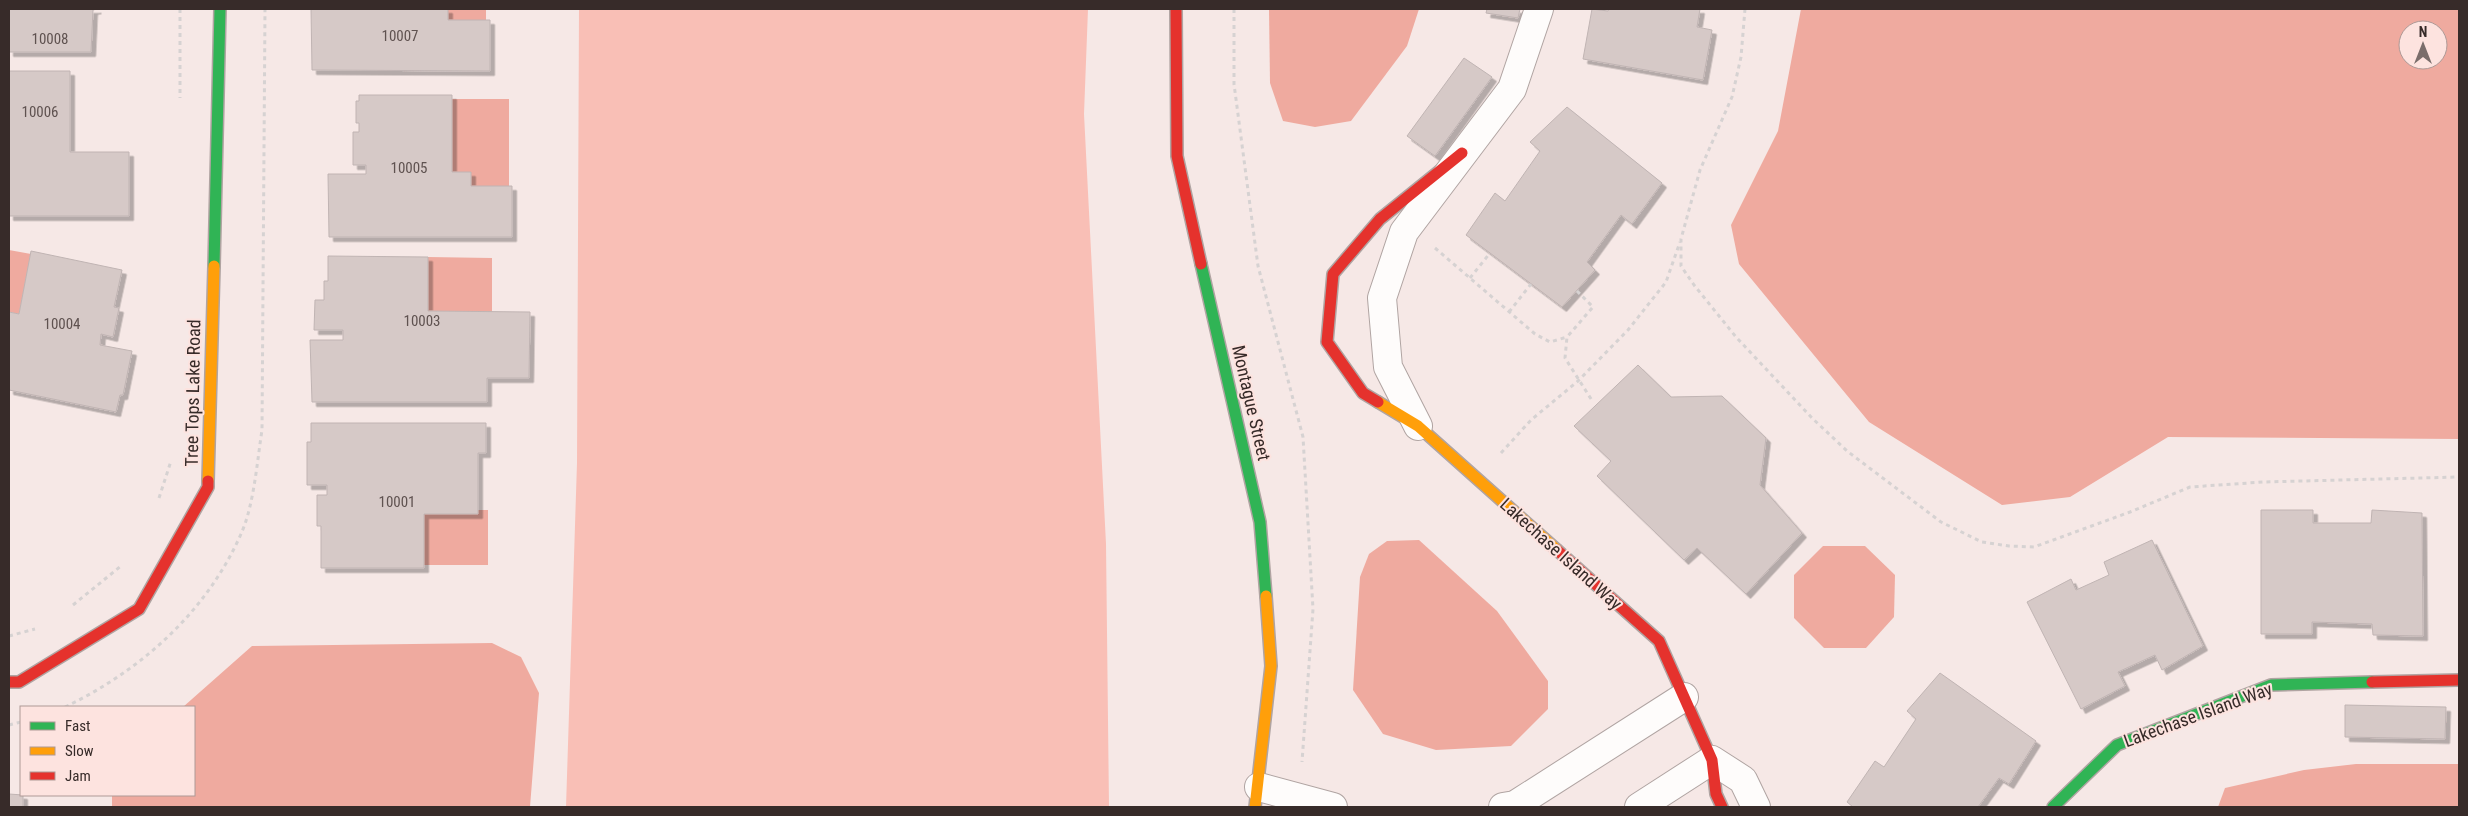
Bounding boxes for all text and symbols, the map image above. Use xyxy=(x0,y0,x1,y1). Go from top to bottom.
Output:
north arrow xyxy=(2398,20,2448,70)
text: N xyxy=(2419,24,2427,40)
house number: 10007 xyxy=(381,27,419,45)
house number: 10008 xyxy=(31,30,69,48)
house number: 10006 xyxy=(21,103,59,121)
house number: 10005 xyxy=(390,159,428,177)
house number: 10003 xyxy=(403,312,441,330)
house number: 10004 xyxy=(43,315,81,333)
street label: Tree Tops Lake Road xyxy=(181,319,204,467)
street label: Montague Street xyxy=(1228,343,1275,463)
house number: 10001 xyxy=(378,493,416,511)
street label: Lakechase Island Way xyxy=(1496,493,1627,614)
street label: Lakechase Island Way xyxy=(2121,678,2275,751)
legend xyxy=(20,706,195,796)
text: Fast xyxy=(65,717,90,735)
text: Slow xyxy=(65,742,94,760)
text: Jam xyxy=(65,767,91,785)

